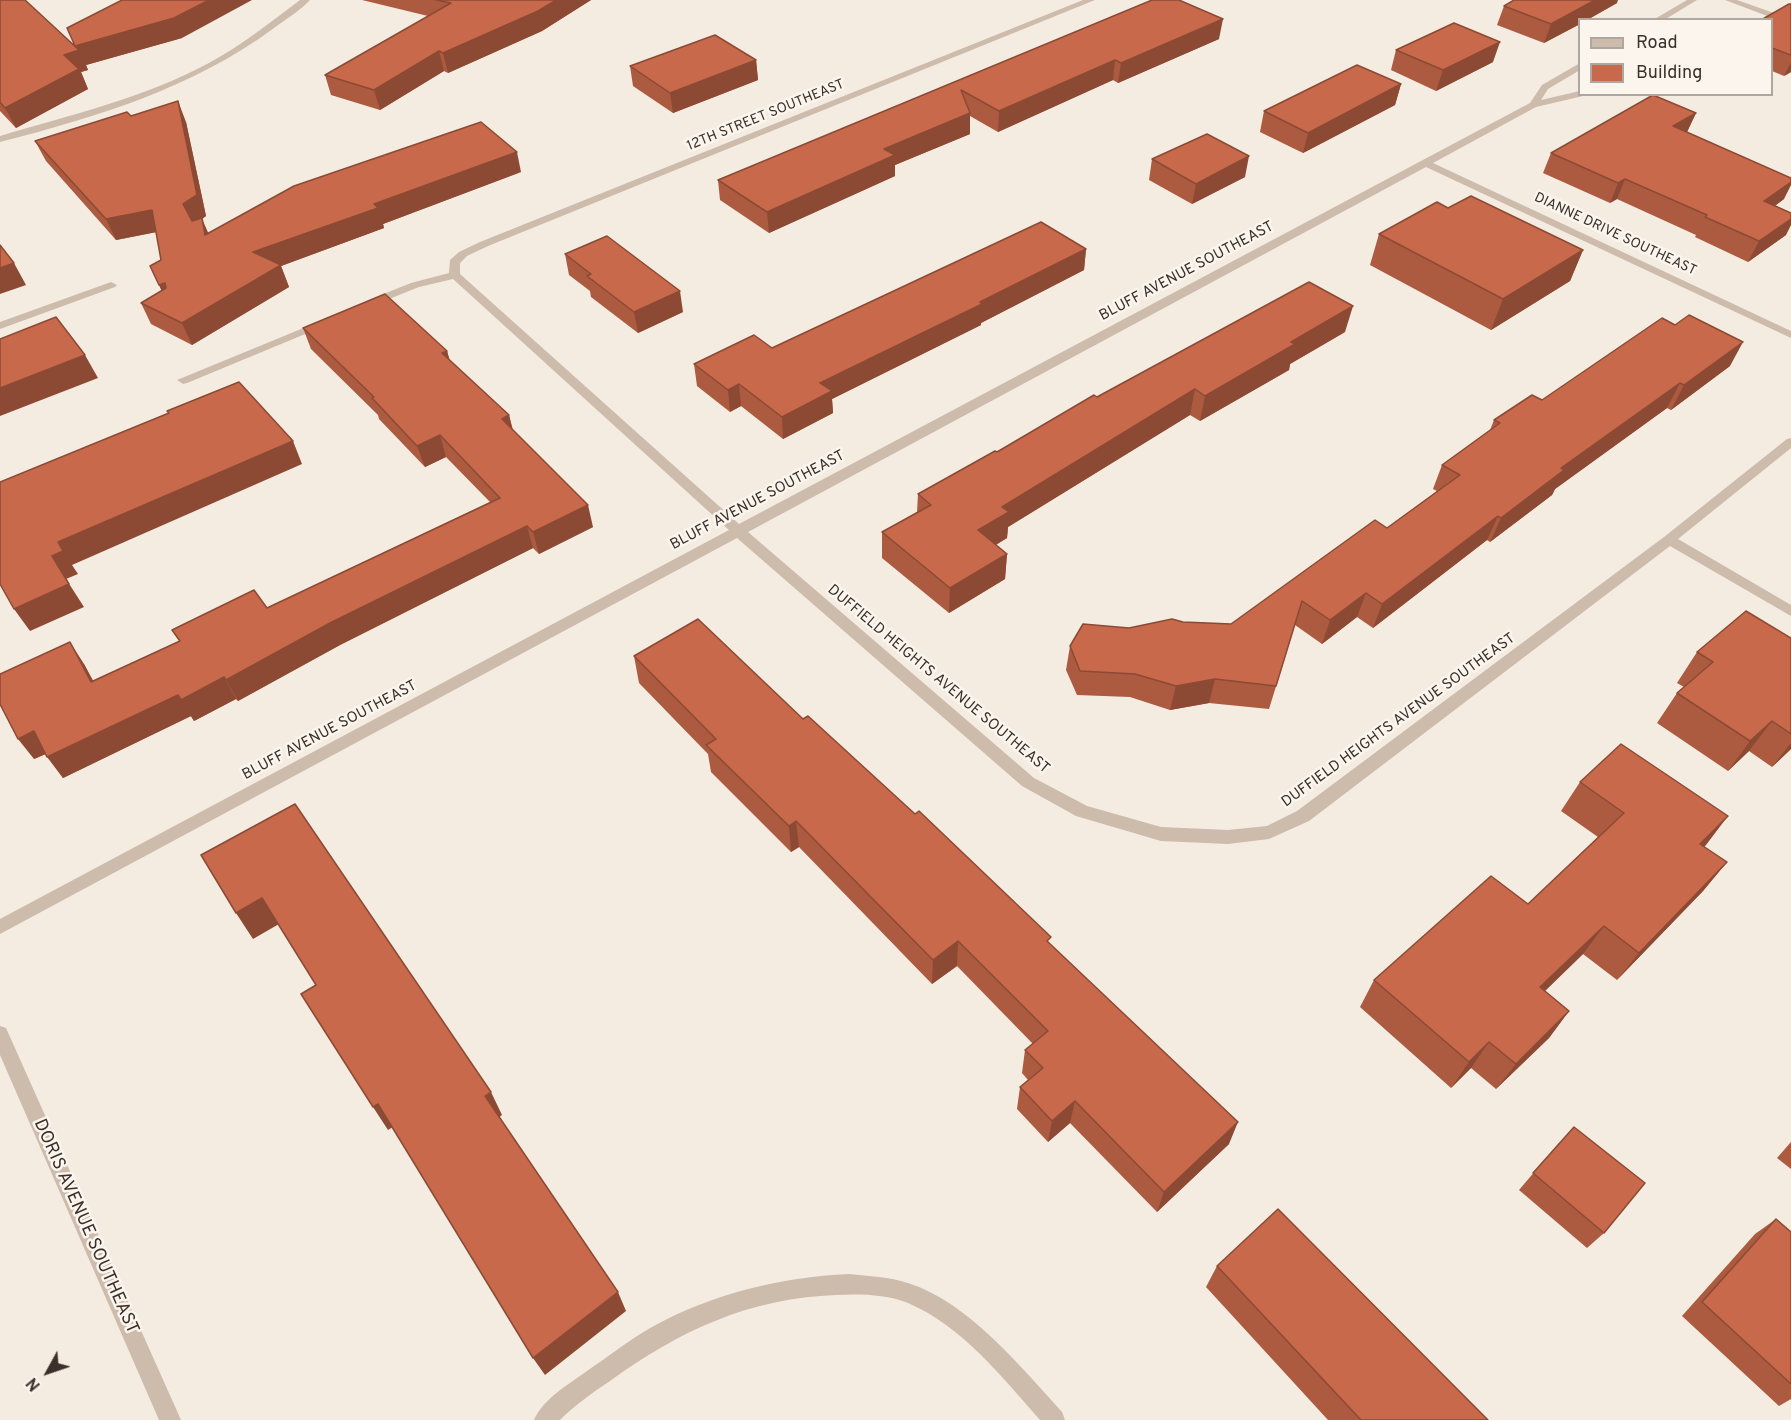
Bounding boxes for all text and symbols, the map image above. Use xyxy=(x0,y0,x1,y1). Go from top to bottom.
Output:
legend xyxy=(1578,18,1773,96)
text: Road xyxy=(1636,32,1678,55)
text: Building xyxy=(1636,62,1702,85)
street label: 12TH STREET SOUTHEAST xyxy=(685,77,847,155)
street label: DIANNE DRIVE SOUTHEAST xyxy=(1531,190,1699,280)
street label: BLUFF AVENUE SOUTHEAST xyxy=(1097,218,1277,326)
street label: BLUFF AVENUE SOUTHEAST xyxy=(668,447,848,555)
street label: DUFFIELD HEIGHTS AVENUE SOUTHEAST xyxy=(823,582,1053,778)
street label: DUFFIELD HEIGHTS AVENUE SOUTHEAST xyxy=(1279,630,1519,812)
street label: BLUFF AVENUE SOUTHEAST xyxy=(240,677,420,785)
street label: DORIS AVENUE SOUTHEAST xyxy=(28,1116,142,1338)
north arrow xyxy=(18,1342,78,1402)
text: N xyxy=(23,1373,46,1394)

